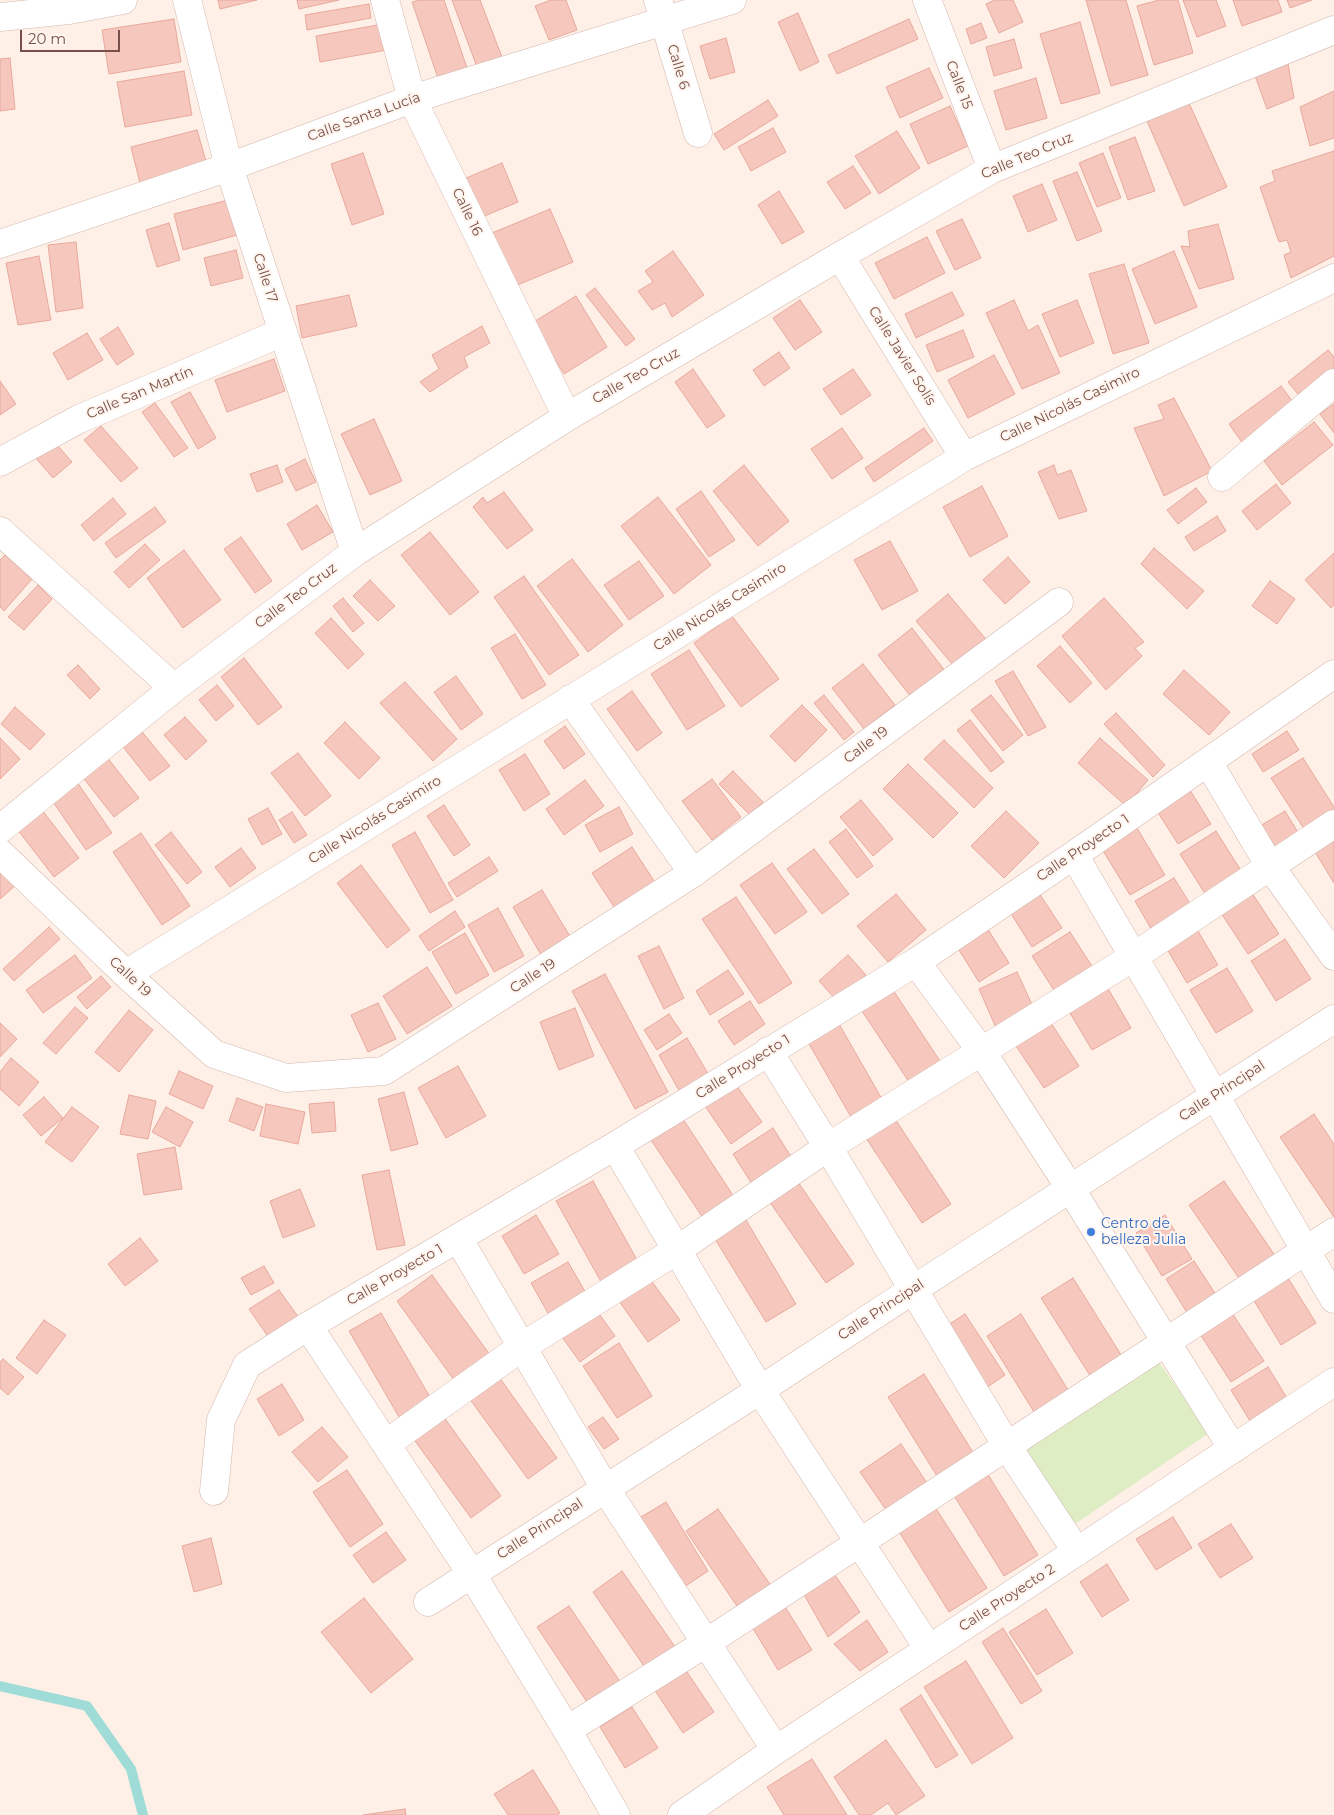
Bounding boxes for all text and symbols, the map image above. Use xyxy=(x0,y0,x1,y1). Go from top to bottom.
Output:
scale bar xyxy=(22,20,122,52)
text: 20 m xyxy=(28,29,66,48)
street label: Calle 6 xyxy=(663,42,693,92)
street label: Calle 15 xyxy=(942,58,976,112)
street label: Calle Santa Lucía xyxy=(305,89,423,145)
street label: Calle Teo Cruz xyxy=(979,129,1075,183)
street label: Calle 16 xyxy=(448,185,486,239)
street label: Calle 17 xyxy=(249,251,281,305)
street label: Calle Javier Solís xyxy=(865,303,939,409)
street label: Calle Teo Cruz xyxy=(589,344,683,408)
street label: Calle San Martín xyxy=(84,363,196,423)
street label: Calle Nicolás Casimiro xyxy=(997,364,1143,446)
street label: Calle Nicolás Casimiro xyxy=(650,559,790,655)
street label: Calle Teo Cruz xyxy=(252,560,340,632)
street label: Calle 19 xyxy=(840,723,892,767)
street label: Calle Nicolás Casimiro xyxy=(305,772,445,868)
street label: Calle Proyecto 1 xyxy=(1033,811,1133,885)
street label: Calle 19 xyxy=(106,953,154,1001)
street label: Calle 19 xyxy=(507,955,559,997)
street label: Calle Proyecto 1 xyxy=(693,1031,793,1103)
street label: Calle Principal xyxy=(1176,1057,1268,1125)
place label: Centro de belleza Julia xyxy=(1101,1216,1186,1248)
marker: Centro de belleza Julia xyxy=(1085,1226,1097,1238)
street label: Calle Proyecto 1 xyxy=(344,1241,446,1309)
street label: Calle Principal xyxy=(835,1276,927,1344)
street label: Calle Principal xyxy=(494,1495,586,1563)
street label: Calle Proyecto 2 xyxy=(956,1561,1058,1635)

